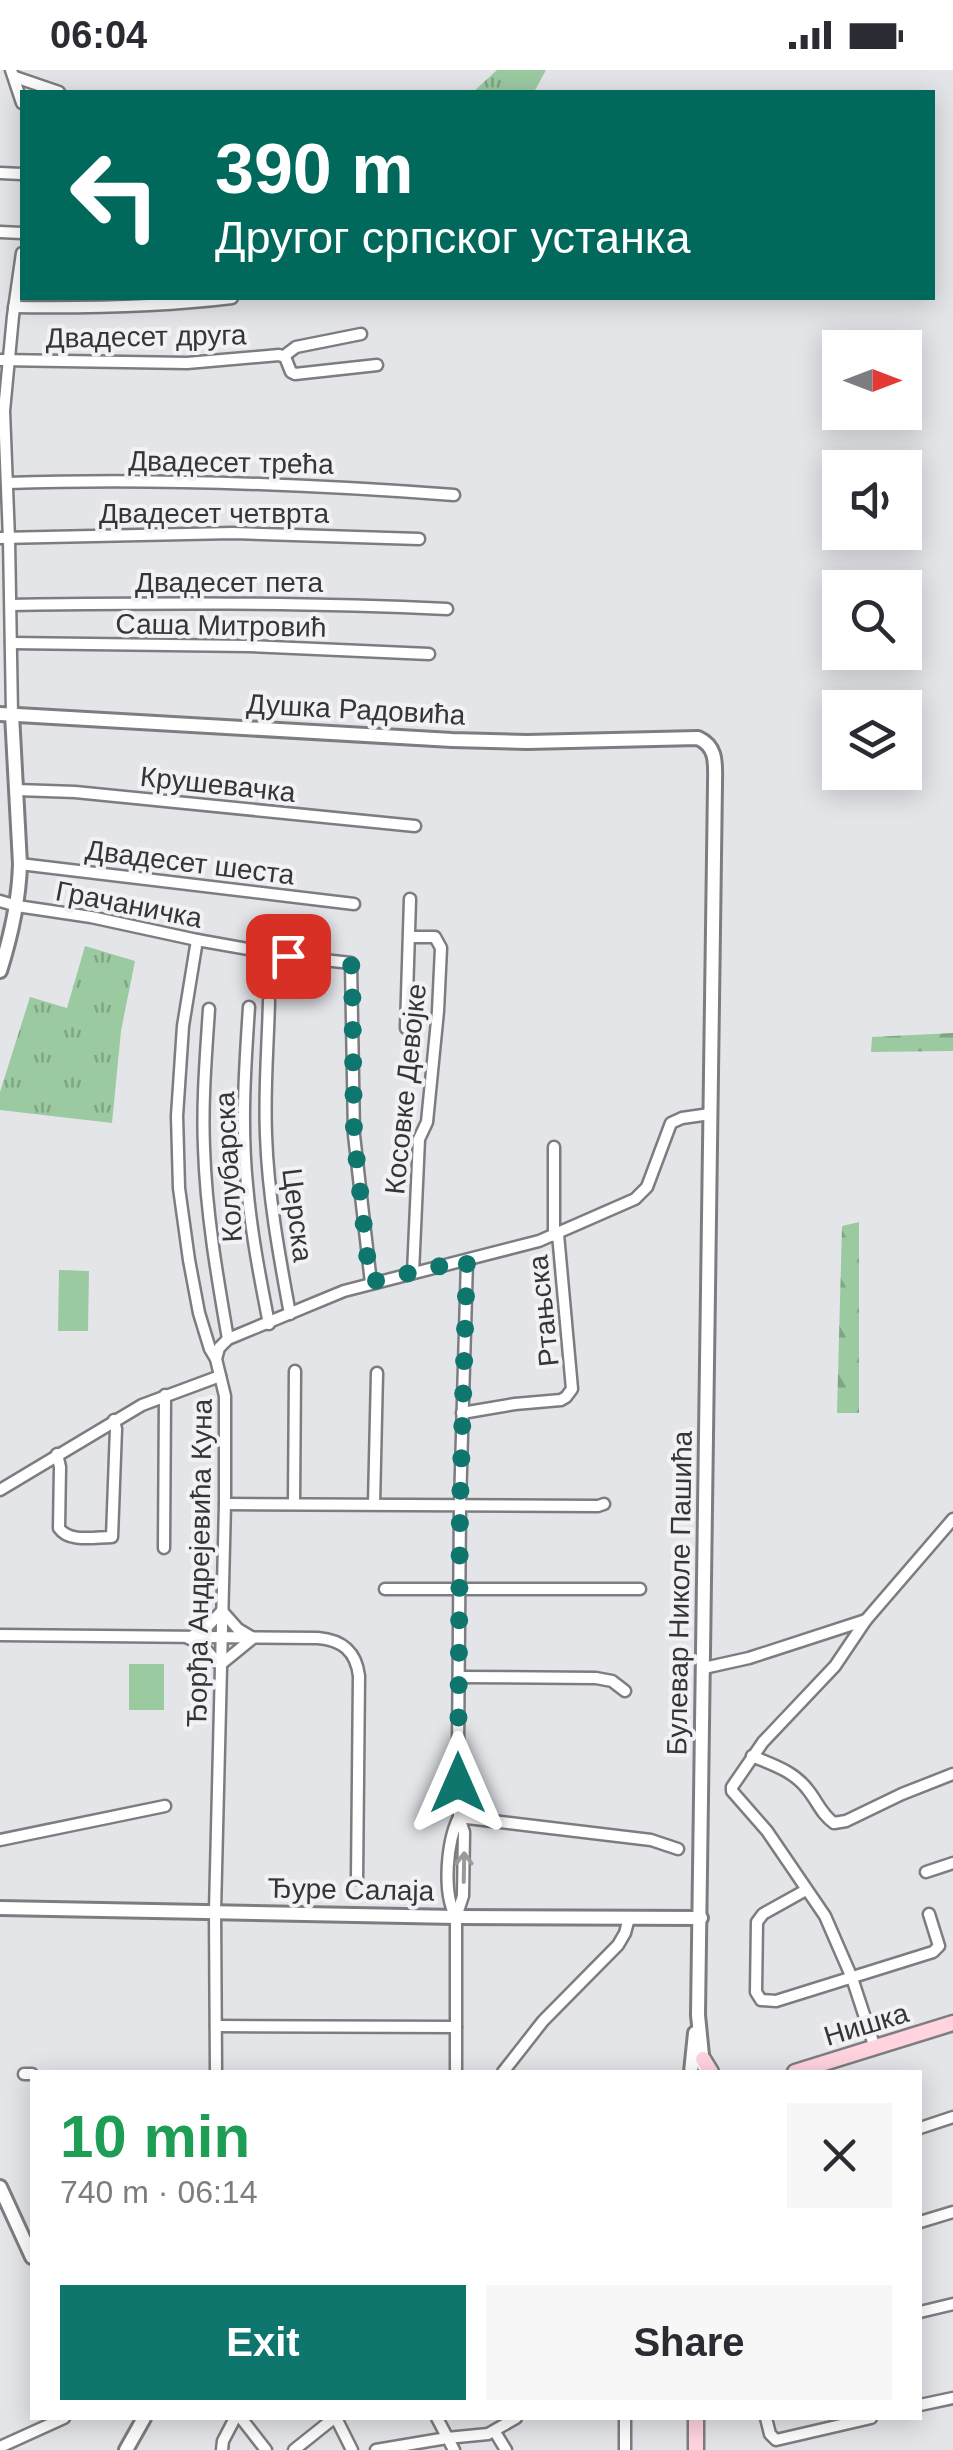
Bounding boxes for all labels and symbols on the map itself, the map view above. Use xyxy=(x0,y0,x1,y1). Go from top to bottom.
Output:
street label: Двадесет друга xyxy=(45,319,247,354)
north arrow xyxy=(822,330,922,430)
street label: Двадесет трећа xyxy=(128,445,334,480)
street label: Двадесет четврта xyxy=(99,498,330,529)
street label: Двадесет пета xyxy=(135,567,323,598)
street label: Саша Митровић xyxy=(115,608,327,643)
street label: Душка Радовића xyxy=(246,688,467,731)
street label: Крушевачка xyxy=(139,761,298,808)
street label: Двадесет шеста xyxy=(84,834,297,891)
street label: Грачаничка xyxy=(53,875,205,934)
pin xyxy=(246,914,331,999)
street label: Косовке Девојке xyxy=(379,982,432,1196)
street label: Колубарска xyxy=(209,1090,248,1243)
street label: Церска xyxy=(276,1166,319,1264)
street label: Ртањска xyxy=(522,1253,565,1368)
street label: Ђорђа Андрејевића Куна xyxy=(181,1398,218,1727)
street label: Булевар Николе Пашића xyxy=(661,1430,698,1756)
position arrow xyxy=(406,1731,510,1835)
one-way arrow xyxy=(454,1851,474,1884)
street label: Ђуре Салаја xyxy=(267,1873,435,1906)
street label: Нишка xyxy=(820,1997,913,2052)

